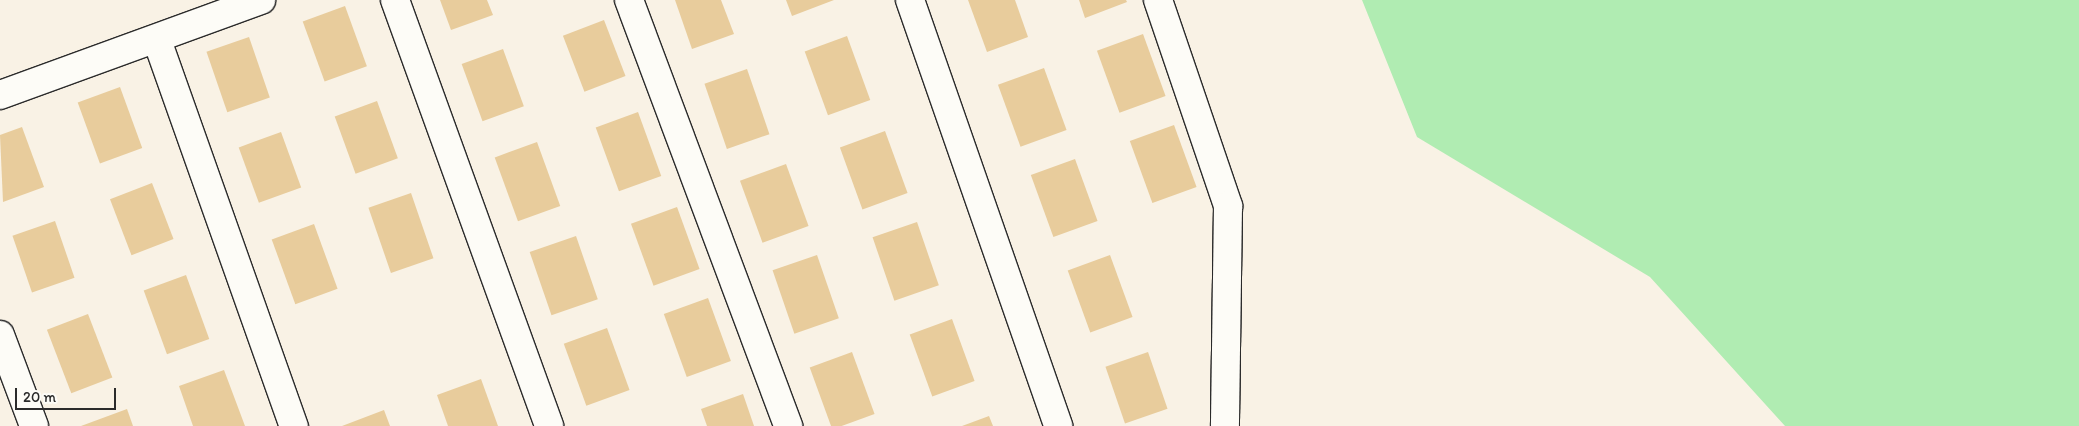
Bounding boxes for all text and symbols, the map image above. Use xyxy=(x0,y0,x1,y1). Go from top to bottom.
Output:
scale bar xyxy=(18,378,119,410)
text: 20 m xyxy=(23,388,56,406)

